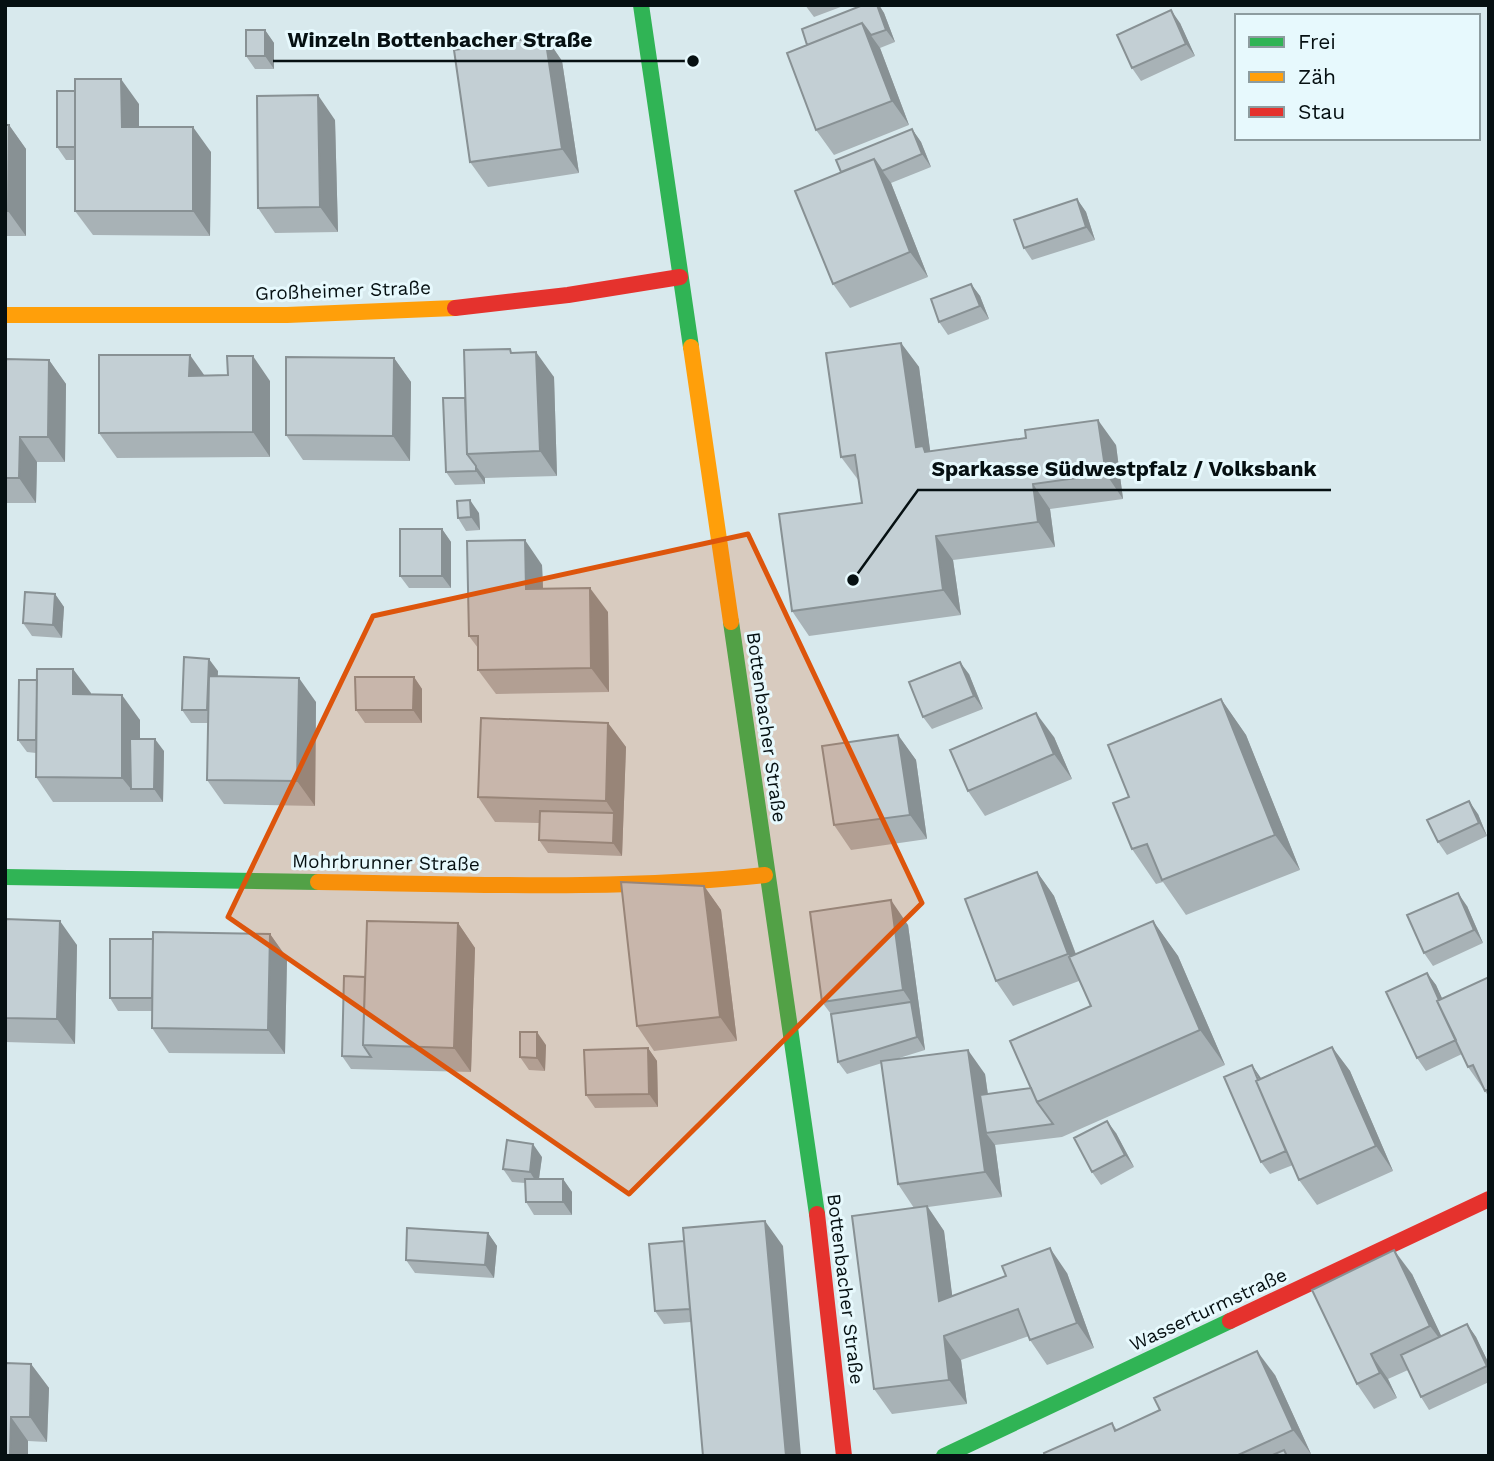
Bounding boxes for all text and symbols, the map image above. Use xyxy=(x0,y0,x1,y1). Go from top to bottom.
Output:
legend xyxy=(1235,14,1480,140)
callout: Winzeln Bottenbacher Straße xyxy=(273,19,606,61)
text: Winzeln Bottenbacher Straße xyxy=(288,27,592,52)
text: Frei xyxy=(1298,29,1336,54)
text: Zäh xyxy=(1298,64,1336,89)
text: Stau xyxy=(1298,99,1345,124)
street label: Großheimer Straße xyxy=(255,276,431,305)
callout: Sparkasse Südwestpfalz / Volksbank xyxy=(918,448,1331,490)
text: Sparkasse Südwestpfalz / Volksbank xyxy=(931,456,1317,481)
street label: Bottenbacher Straße xyxy=(742,630,791,824)
street label: Mohrbrunner Straße xyxy=(292,849,480,876)
street label: Bottenbacher Straße xyxy=(822,1192,869,1386)
street label: Wasserturmstraße xyxy=(1126,1263,1291,1356)

